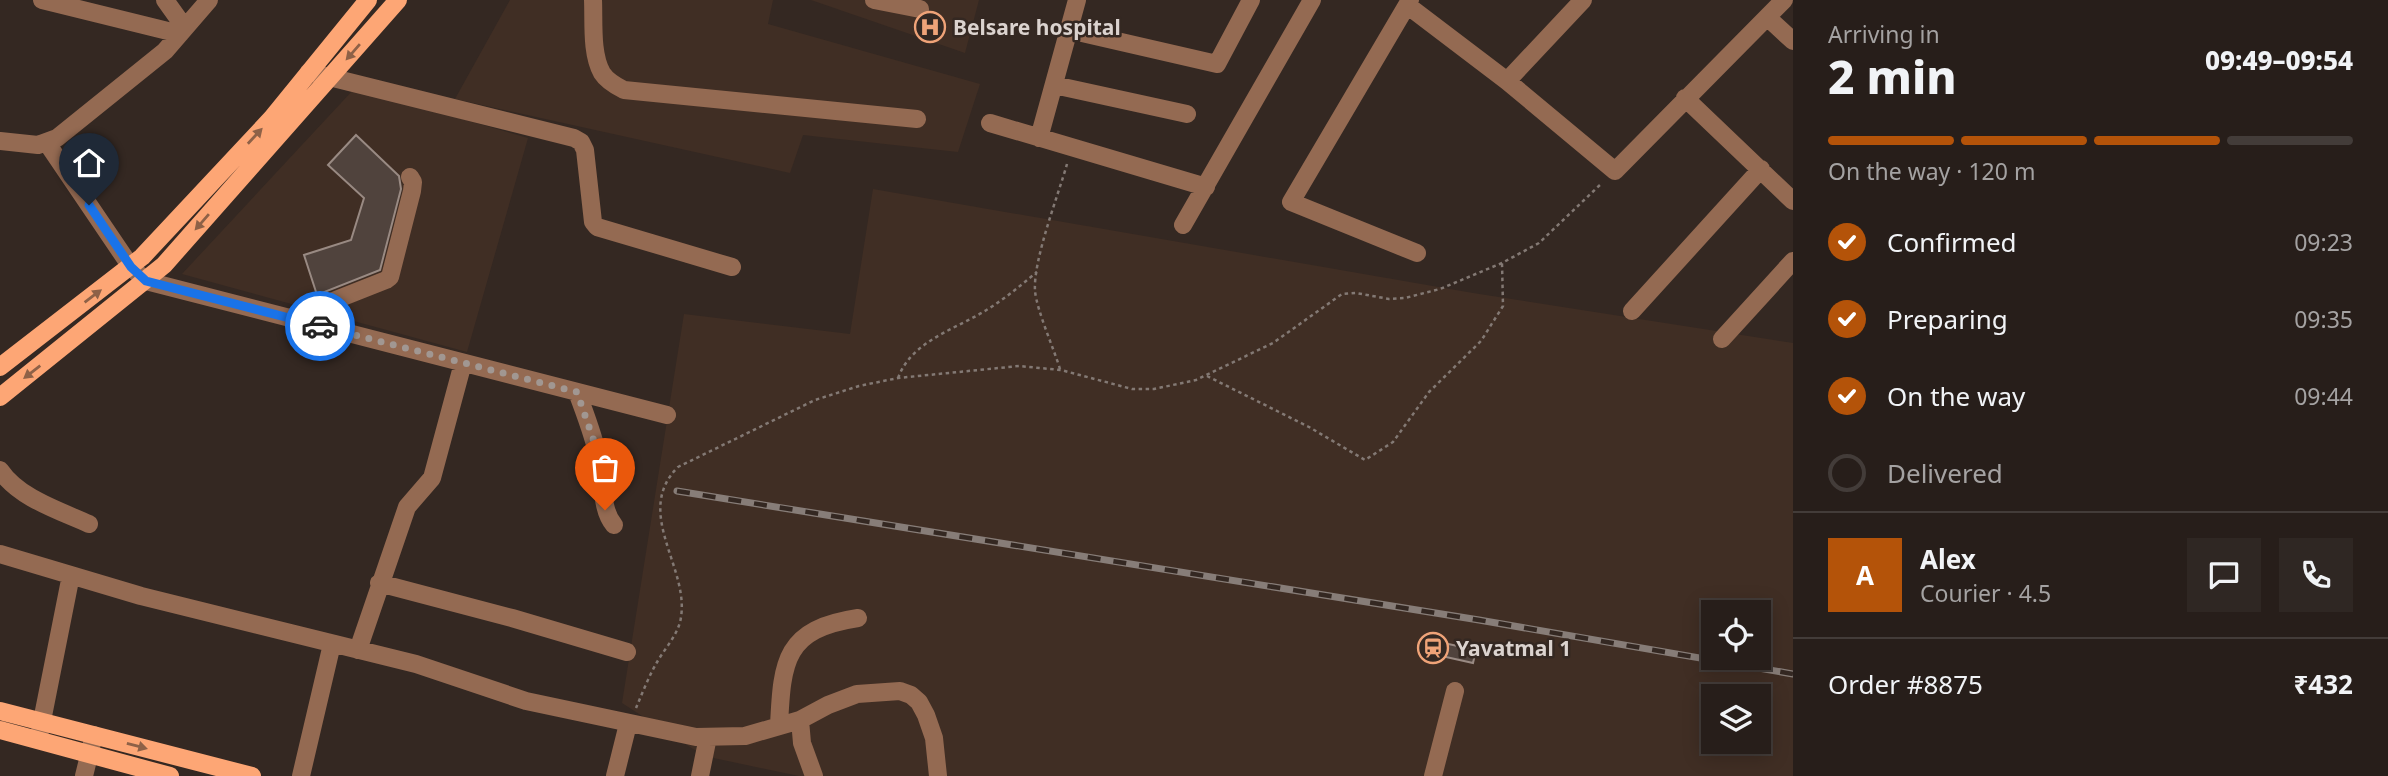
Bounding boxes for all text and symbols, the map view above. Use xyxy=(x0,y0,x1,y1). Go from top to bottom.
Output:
hospital icon: Belsare hospital xyxy=(913,10,947,44)
place label: Belsare hospital xyxy=(953,13,1121,41)
text: Arriving in xyxy=(1828,18,1940,50)
text: 09:49–09:54 xyxy=(2205,42,2353,78)
one-way arrow xyxy=(346,43,361,60)
text: 2 min xyxy=(1828,45,1957,107)
one-way arrow xyxy=(247,127,263,145)
pin xyxy=(59,133,119,205)
icon: home xyxy=(70,144,108,182)
text: On the way · 120 m xyxy=(1828,155,2035,187)
one-way arrow xyxy=(194,213,210,231)
icon: check xyxy=(1828,223,1866,261)
text: Confirmed xyxy=(1887,224,2017,260)
text: 09:23 xyxy=(2294,226,2353,258)
one-way arrow xyxy=(84,288,102,303)
courier xyxy=(285,291,355,361)
icon: check xyxy=(1828,300,1866,338)
text: Preparing xyxy=(1887,301,2008,337)
text: 09:35 xyxy=(2294,303,2353,335)
icon: car xyxy=(301,307,339,345)
one-way arrow xyxy=(23,364,41,379)
icon: check xyxy=(1828,377,1866,415)
text: On the way xyxy=(1887,378,2025,414)
text: 09:44 xyxy=(2294,380,2353,412)
pin xyxy=(575,438,635,510)
icon: bag xyxy=(586,449,624,487)
text: Delivered xyxy=(1887,455,2003,491)
button: chat xyxy=(2187,538,2261,612)
button: phone xyxy=(2279,538,2353,612)
text: Alex xyxy=(1920,541,1976,577)
text: A xyxy=(1856,557,1874,593)
text: Courier · 4.5 xyxy=(1920,577,2051,609)
map controls xyxy=(1701,600,1771,754)
button: locate xyxy=(1701,600,1771,670)
station icon: Yavatmal 1 xyxy=(1416,631,1450,665)
place label: Yavatmal 1 xyxy=(1456,634,1571,662)
text: Order #8875 xyxy=(1828,666,1983,702)
text: ₹432 xyxy=(2294,666,2353,702)
button: layers xyxy=(1701,684,1771,754)
one-way arrow xyxy=(126,741,148,752)

